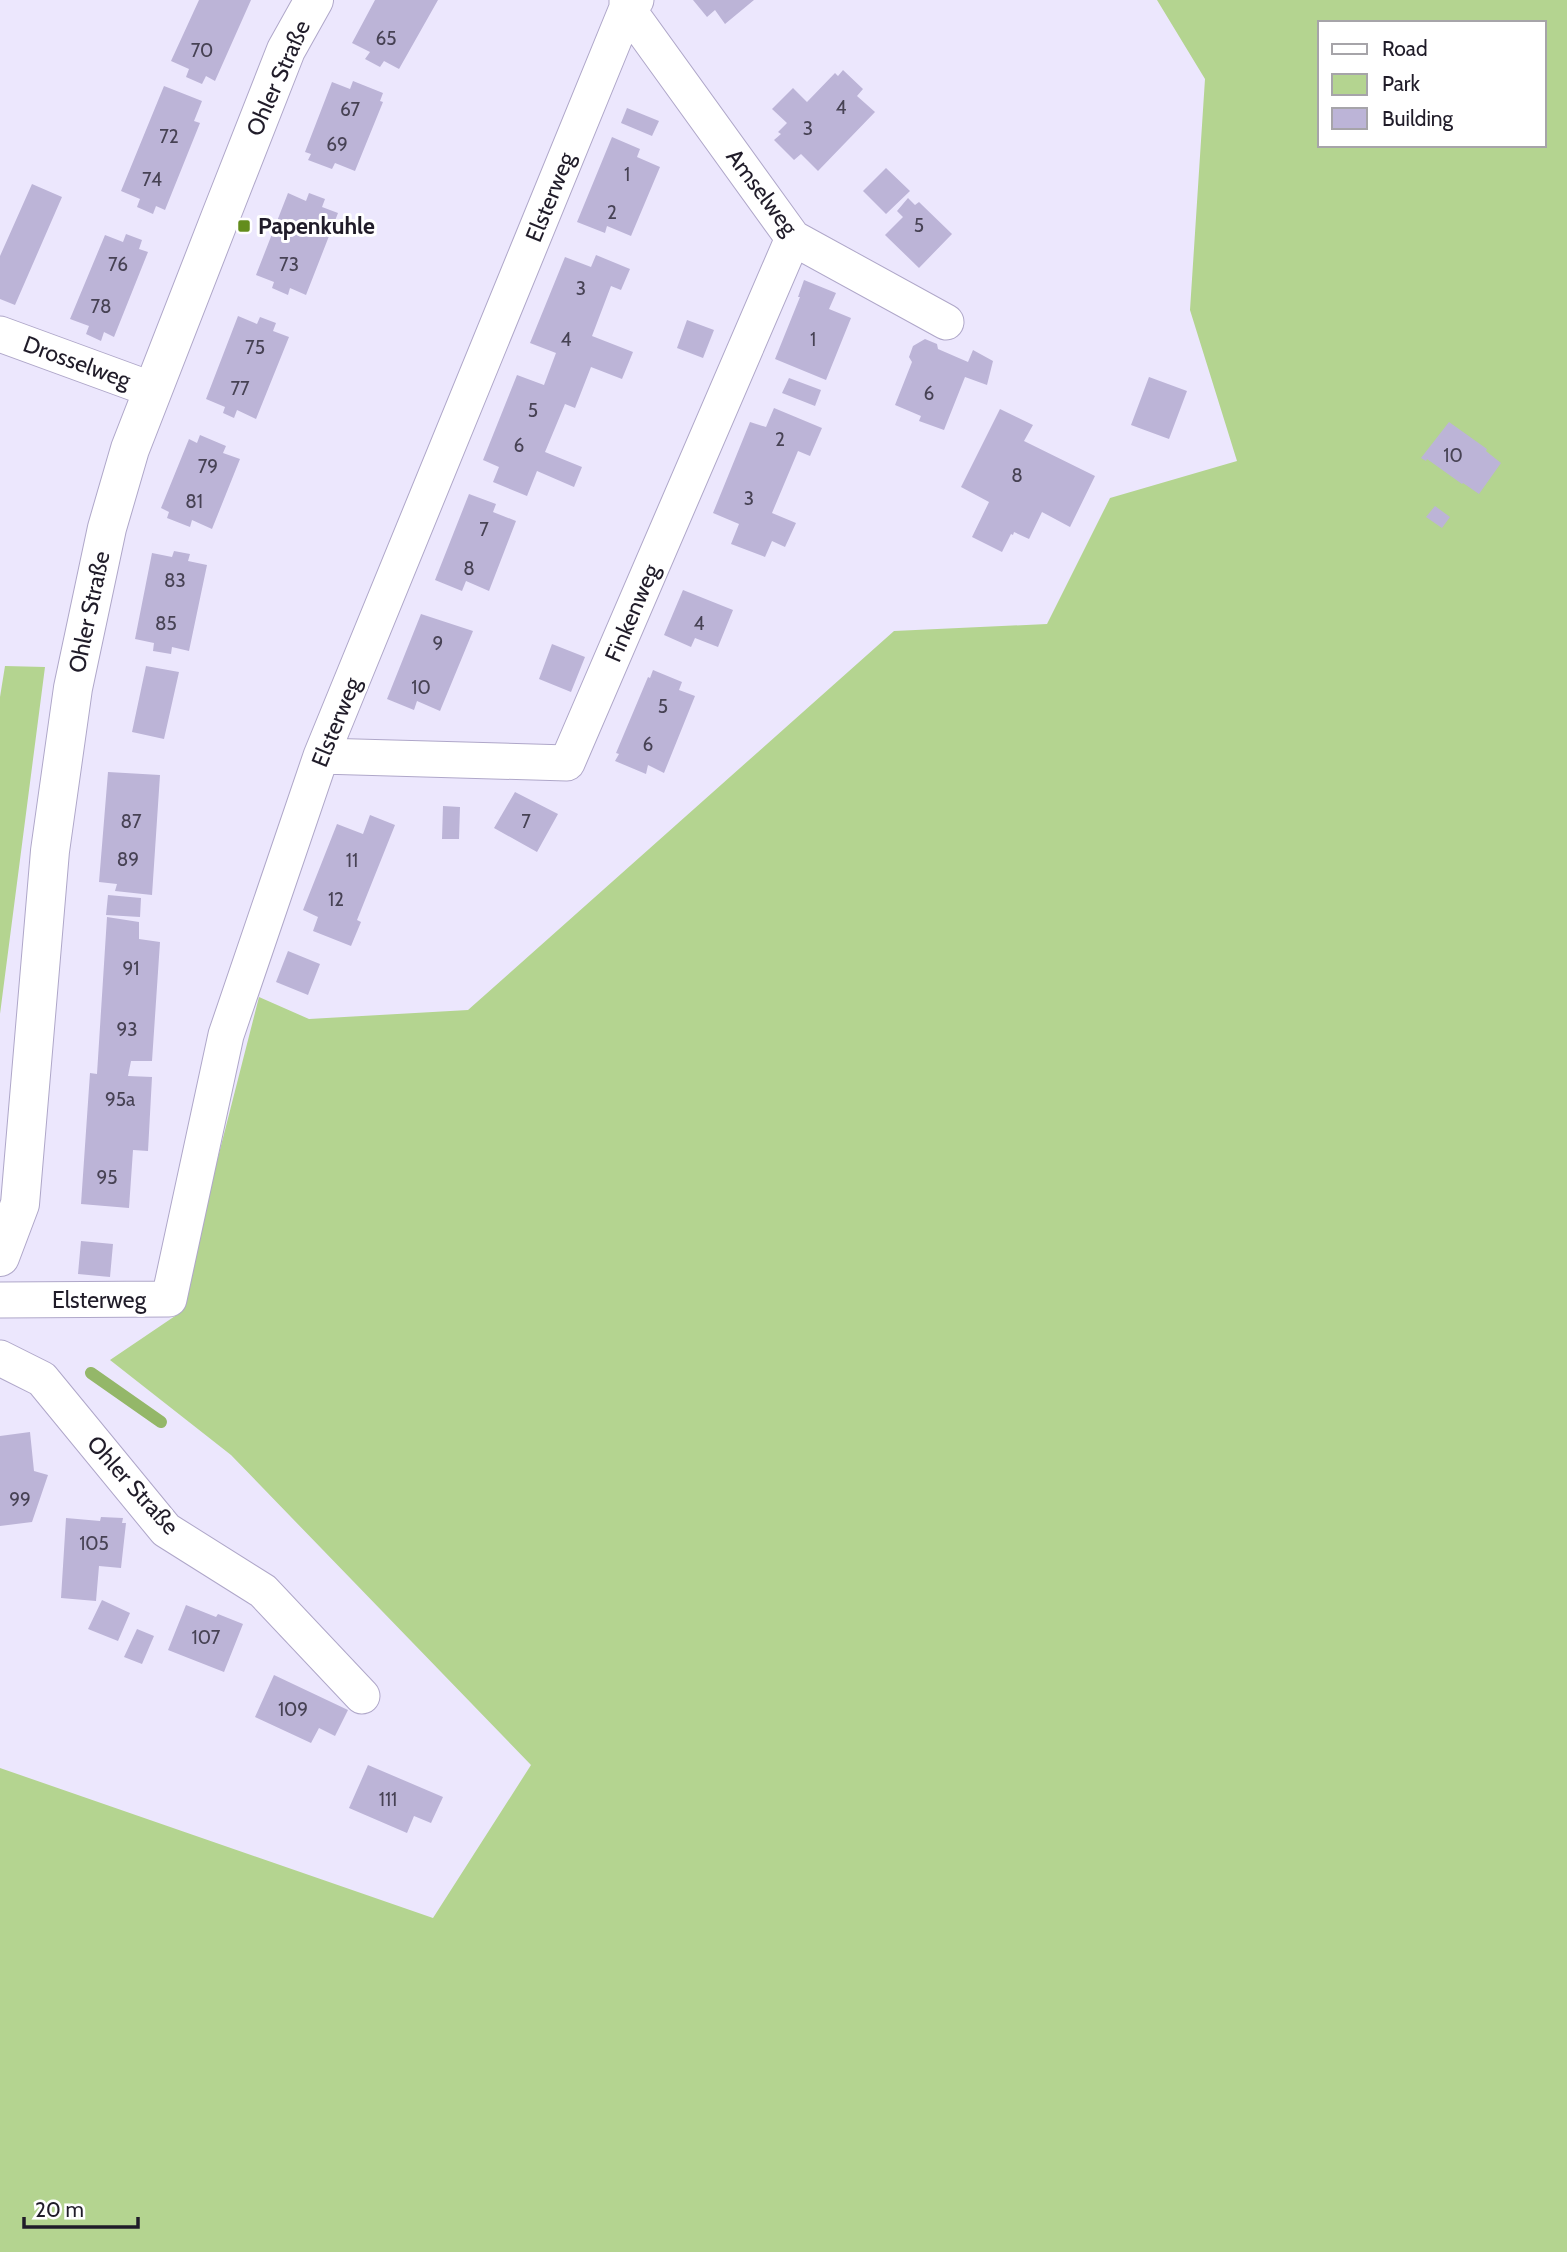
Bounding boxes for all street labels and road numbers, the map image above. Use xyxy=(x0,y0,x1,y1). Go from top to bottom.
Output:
street label: Ohler Straße xyxy=(240,16,316,140)
street label: Amselweg xyxy=(721,143,804,241)
street label: Elsterweg xyxy=(519,148,581,246)
street label: Drosselweg xyxy=(20,330,135,395)
street label: Ohler Straße xyxy=(62,548,116,675)
street label: Finkenweg xyxy=(599,559,665,666)
street label: Elsterweg xyxy=(305,673,367,771)
street label: Elsterweg xyxy=(52,1286,147,1314)
street label: Ohler Straße xyxy=(81,1430,185,1540)

